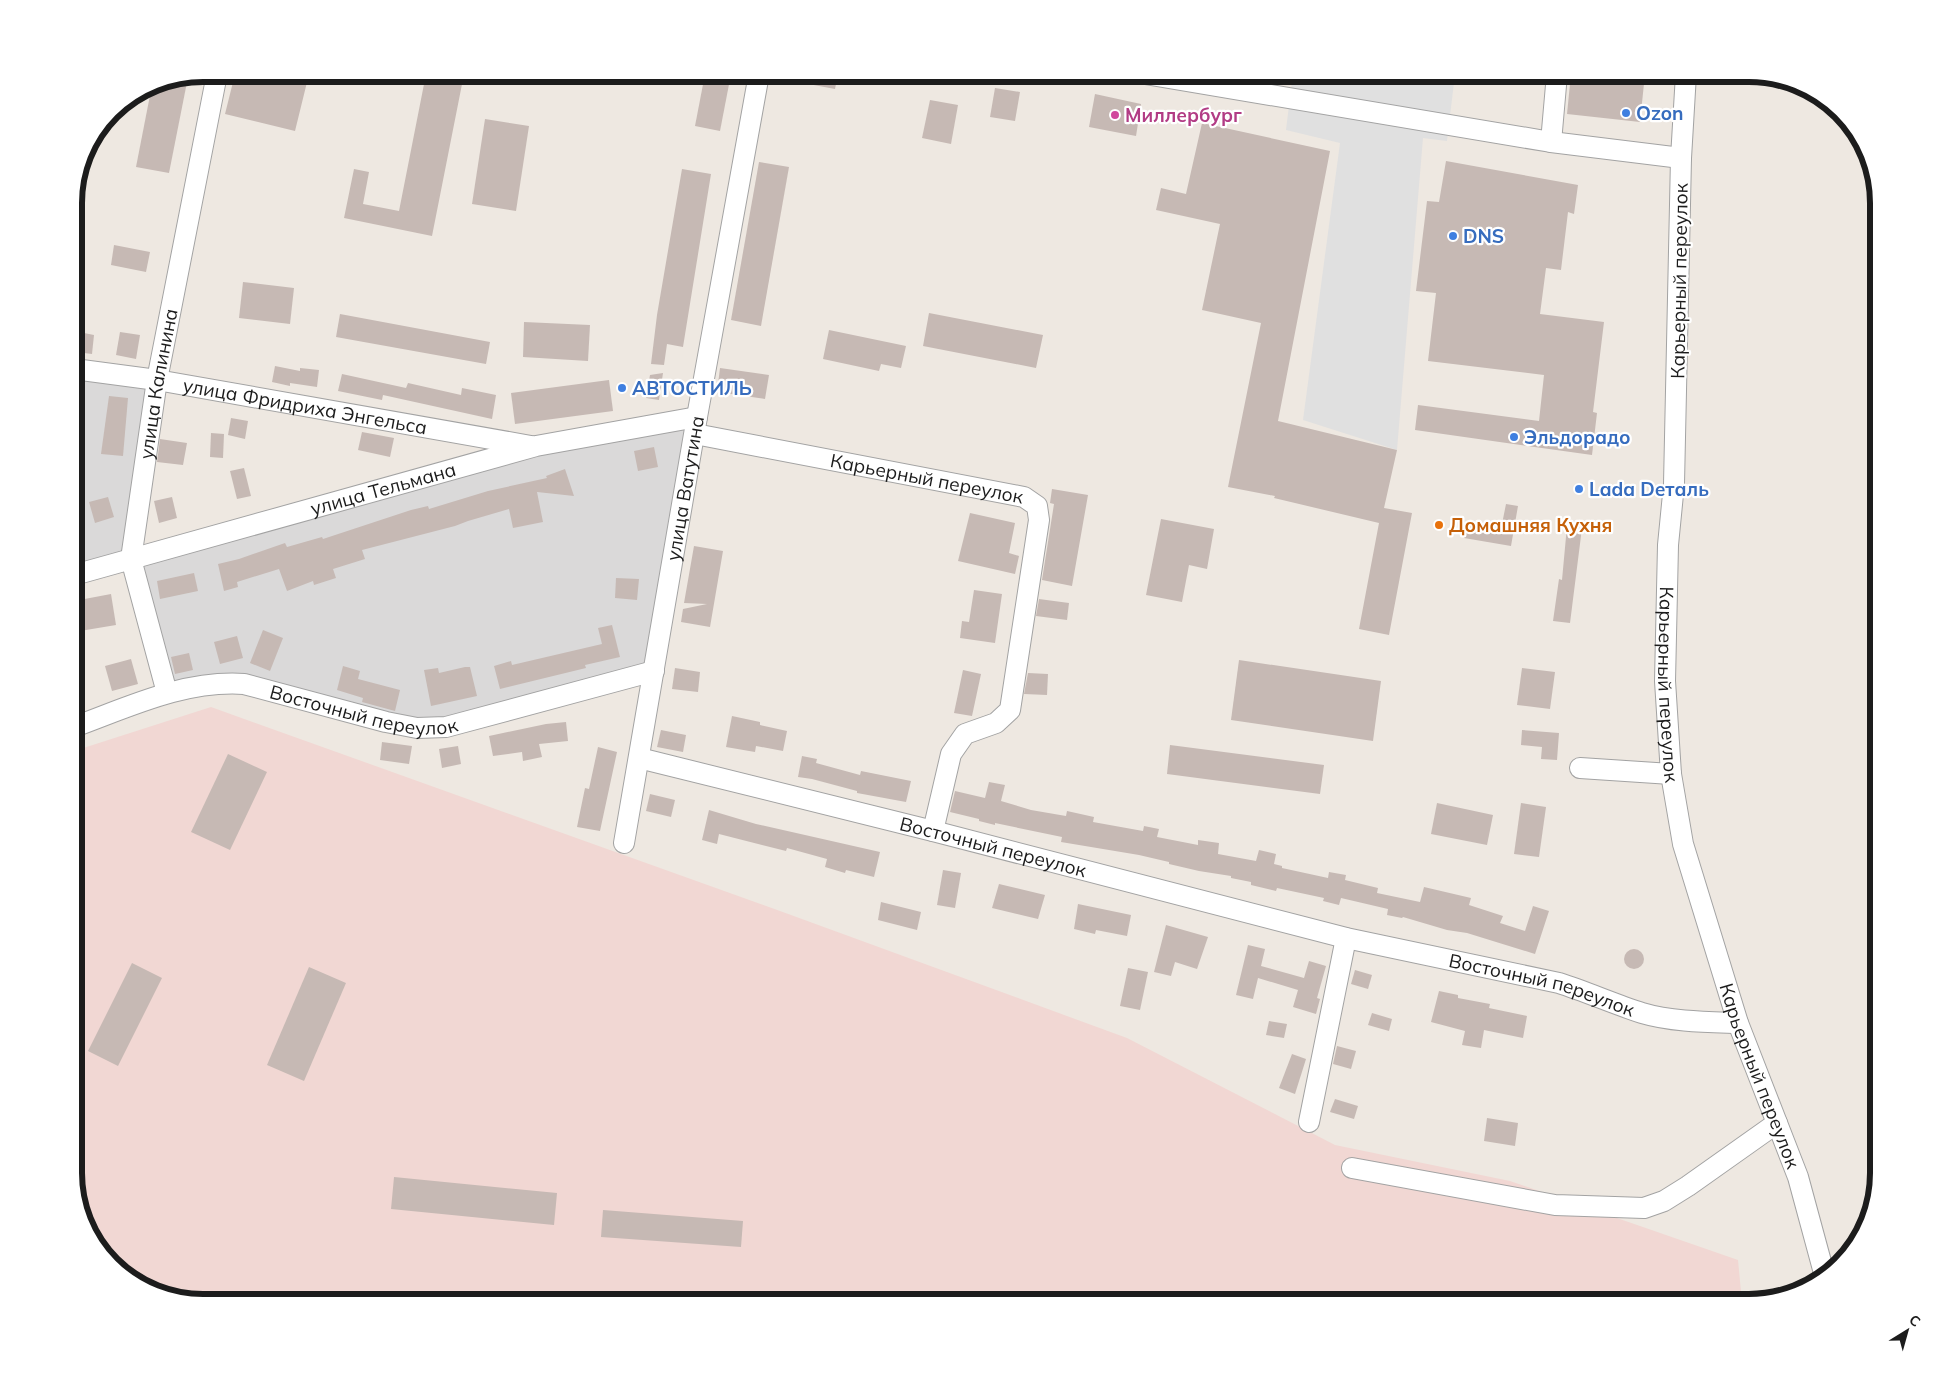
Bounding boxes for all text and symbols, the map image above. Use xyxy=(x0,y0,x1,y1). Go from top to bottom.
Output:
place label: Ozon xyxy=(1636,101,1683,125)
place label: Миллербург xyxy=(1125,103,1242,127)
marker: Ozon xyxy=(1620,107,1632,119)
marker: Миллербург xyxy=(1109,109,1121,121)
street label: Карьерный переулок xyxy=(1665,182,1693,379)
place label: DNS xyxy=(1463,224,1504,248)
marker: DNS xyxy=(1447,230,1459,242)
street label: улица Калинина xyxy=(134,306,183,461)
street label: улица Фридриха Энгельса xyxy=(181,373,429,439)
place label: АВТОСТИЛЬ xyxy=(632,376,752,400)
marker: АВТОСТИЛЬ xyxy=(616,382,628,394)
street label: улица Ватутина xyxy=(661,414,709,563)
place label: Эльдорадо xyxy=(1524,425,1631,449)
marker: Эльдорадо xyxy=(1508,431,1520,443)
street label: Карьерный переулок xyxy=(828,448,1026,509)
street label: улица Тельмана xyxy=(308,457,459,520)
place label: Lada Dеталь xyxy=(1589,477,1709,501)
marker: Lada Dеталь xyxy=(1573,483,1585,495)
place label: Домашняя Кухня xyxy=(1449,513,1612,537)
marker: Домашняя Кухня xyxy=(1433,519,1445,531)
street label: Карьерный переулок xyxy=(1653,586,1684,785)
street label: Восточный переулок xyxy=(267,679,461,740)
street label: Восточный переулок xyxy=(897,811,1090,882)
street label: Восточный переулок xyxy=(1447,948,1639,1022)
street label: Карьерный переулок xyxy=(1714,980,1806,1172)
north arrow xyxy=(1882,1306,1932,1356)
text: С xyxy=(1906,1311,1924,1331)

